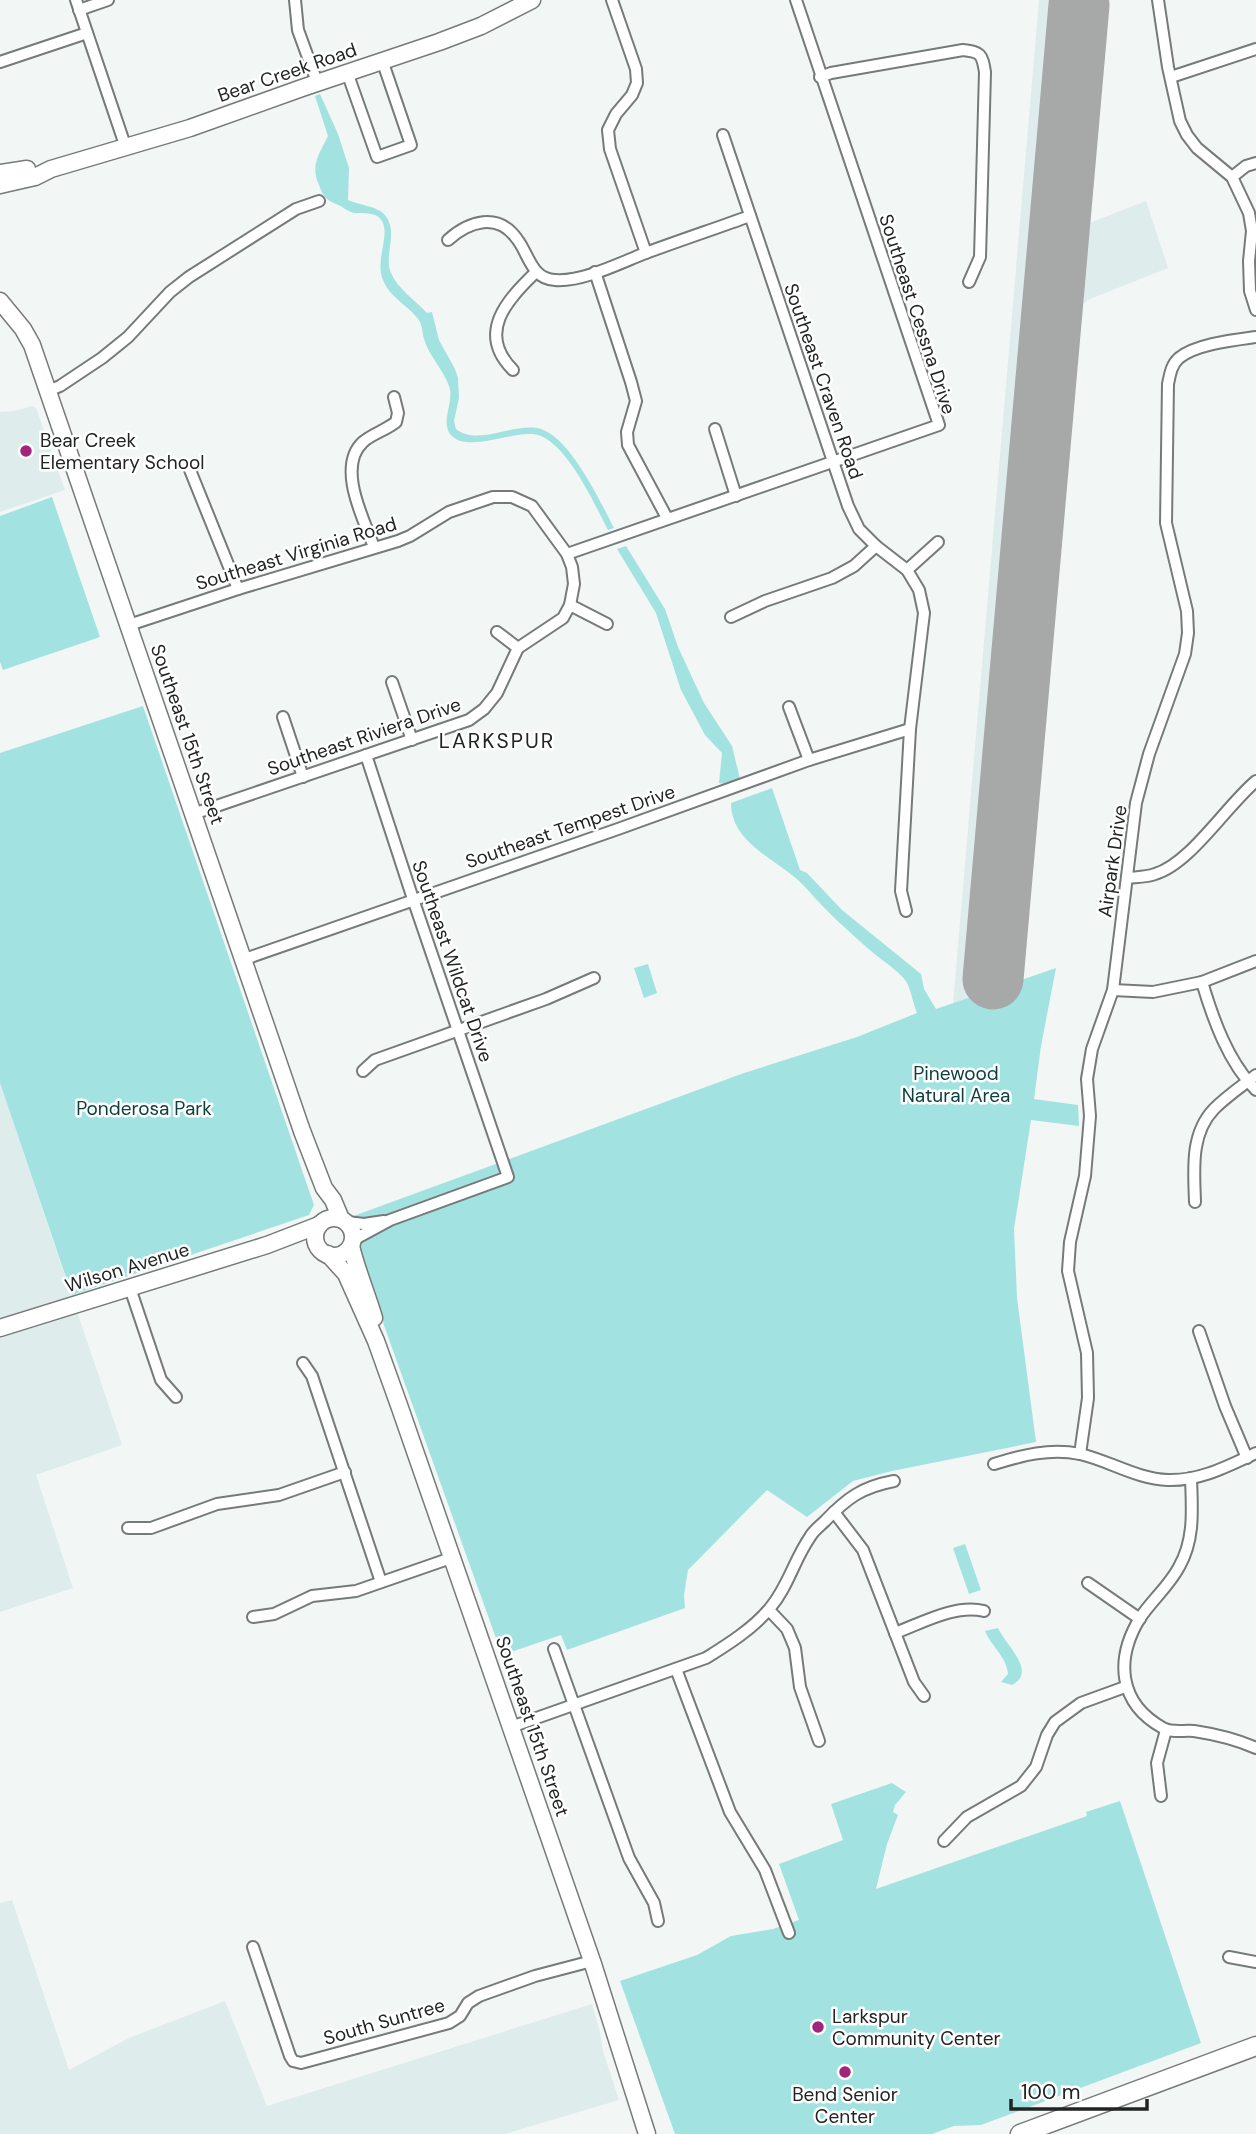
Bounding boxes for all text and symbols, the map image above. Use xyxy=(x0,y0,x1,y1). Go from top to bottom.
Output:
street label: Bear Creek Road xyxy=(214,37,360,108)
street label: Southeast Cessna Drive xyxy=(873,211,962,417)
street label: Southeast Craven Road xyxy=(778,280,869,482)
place label: Bear Creek Elementary School xyxy=(40,428,204,475)
marker: Bear Creek Elementary School xyxy=(18,443,34,459)
street label: Southeast Virginia Road xyxy=(193,511,400,596)
street label: Southeast 15th Street xyxy=(145,641,230,828)
street label: Southeast Riviera Drive xyxy=(264,692,464,781)
district label: LARKSPUR xyxy=(439,727,555,755)
street label: Southeast Tempest Drive xyxy=(462,779,678,874)
street label: Airpark Drive xyxy=(1092,803,1133,919)
street label: Southeast Wildcat Drive xyxy=(406,857,499,1065)
park label: Pinewood Natural Area xyxy=(902,1061,1010,1108)
park label: Ponderosa Park xyxy=(76,1096,212,1121)
street label: Wilson Avenue xyxy=(62,1237,192,1298)
street label: Southeast 15th Street xyxy=(490,1633,575,1820)
street label: South Suntree xyxy=(321,1992,448,2051)
place label: Larkspur Community Center xyxy=(832,2004,1001,2051)
marker: Larkspur Community Center xyxy=(810,2019,826,2035)
marker: Bend Senior Center xyxy=(837,2064,853,2080)
scale bar xyxy=(1011,2068,1148,2112)
text: 100 m xyxy=(1021,2078,1081,2106)
place label: Bend Senior Center xyxy=(792,2082,898,2129)

